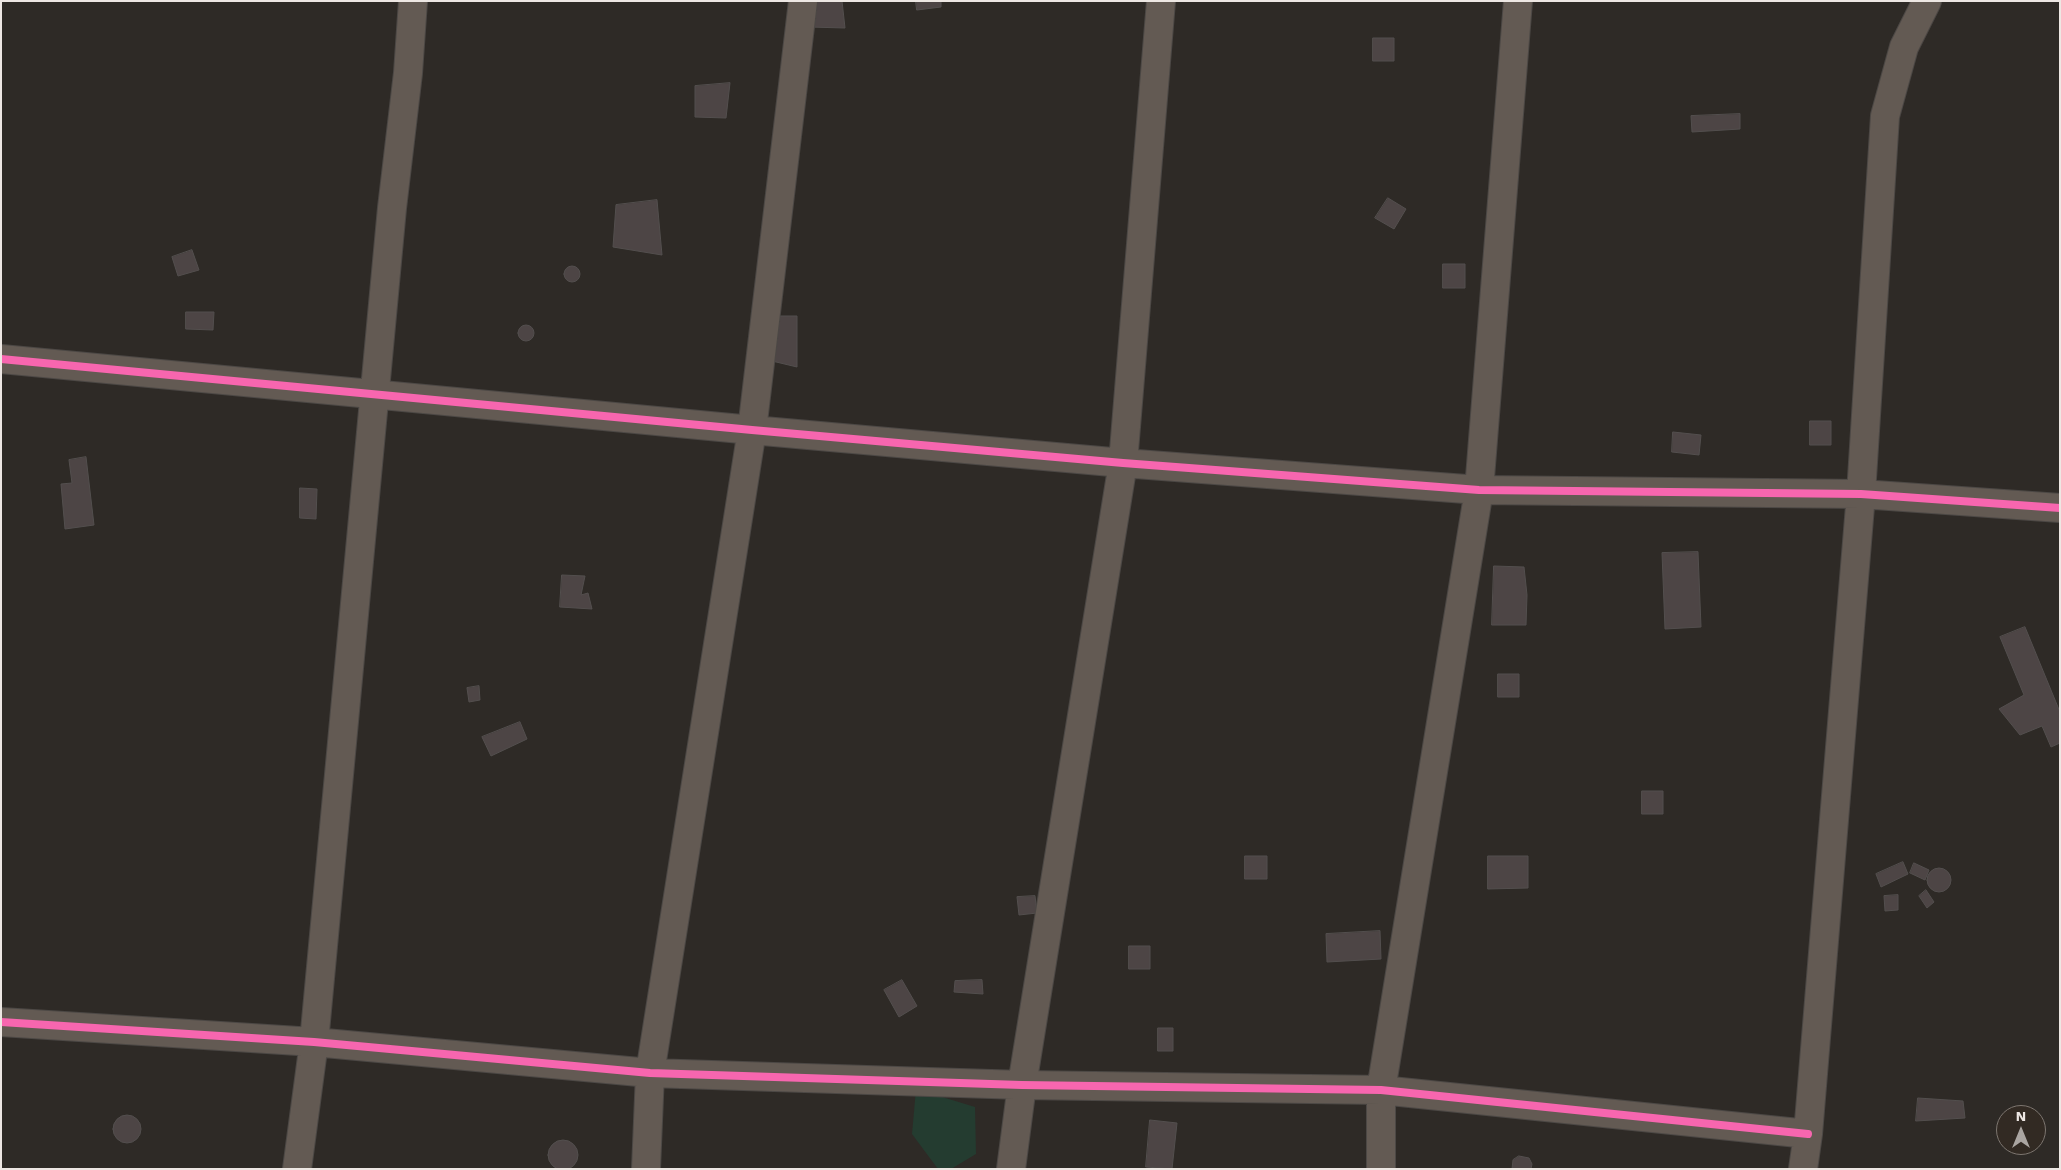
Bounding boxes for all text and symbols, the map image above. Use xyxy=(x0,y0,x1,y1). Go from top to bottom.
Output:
north arrow xyxy=(1996,1105,2046,1155)
text: N xyxy=(2016,1108,2026,1124)

